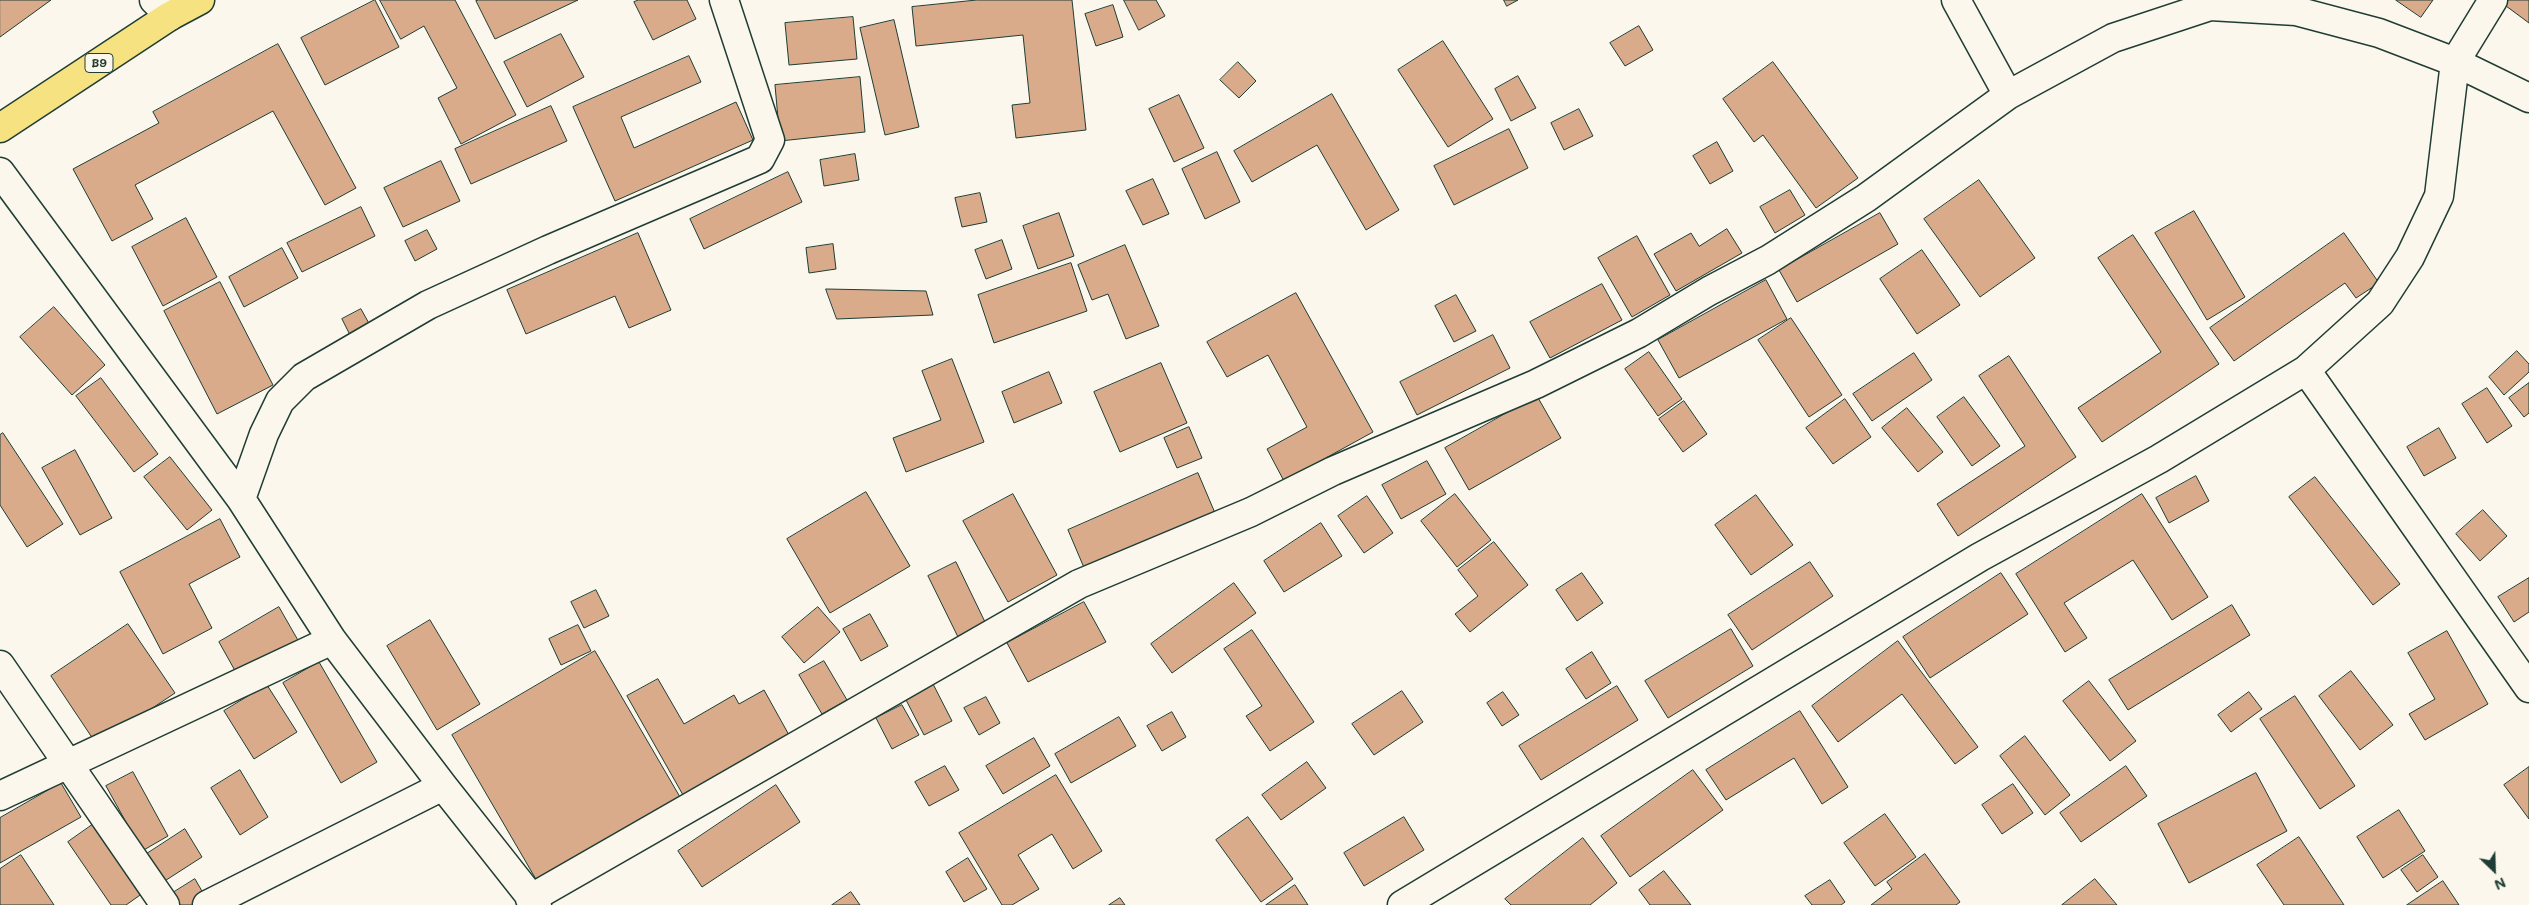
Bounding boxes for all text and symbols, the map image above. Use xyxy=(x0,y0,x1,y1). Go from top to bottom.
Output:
road number: B9 xyxy=(85,54,113,72)
north arrow xyxy=(2469,845,2519,895)
text: N xyxy=(2492,873,2509,895)

